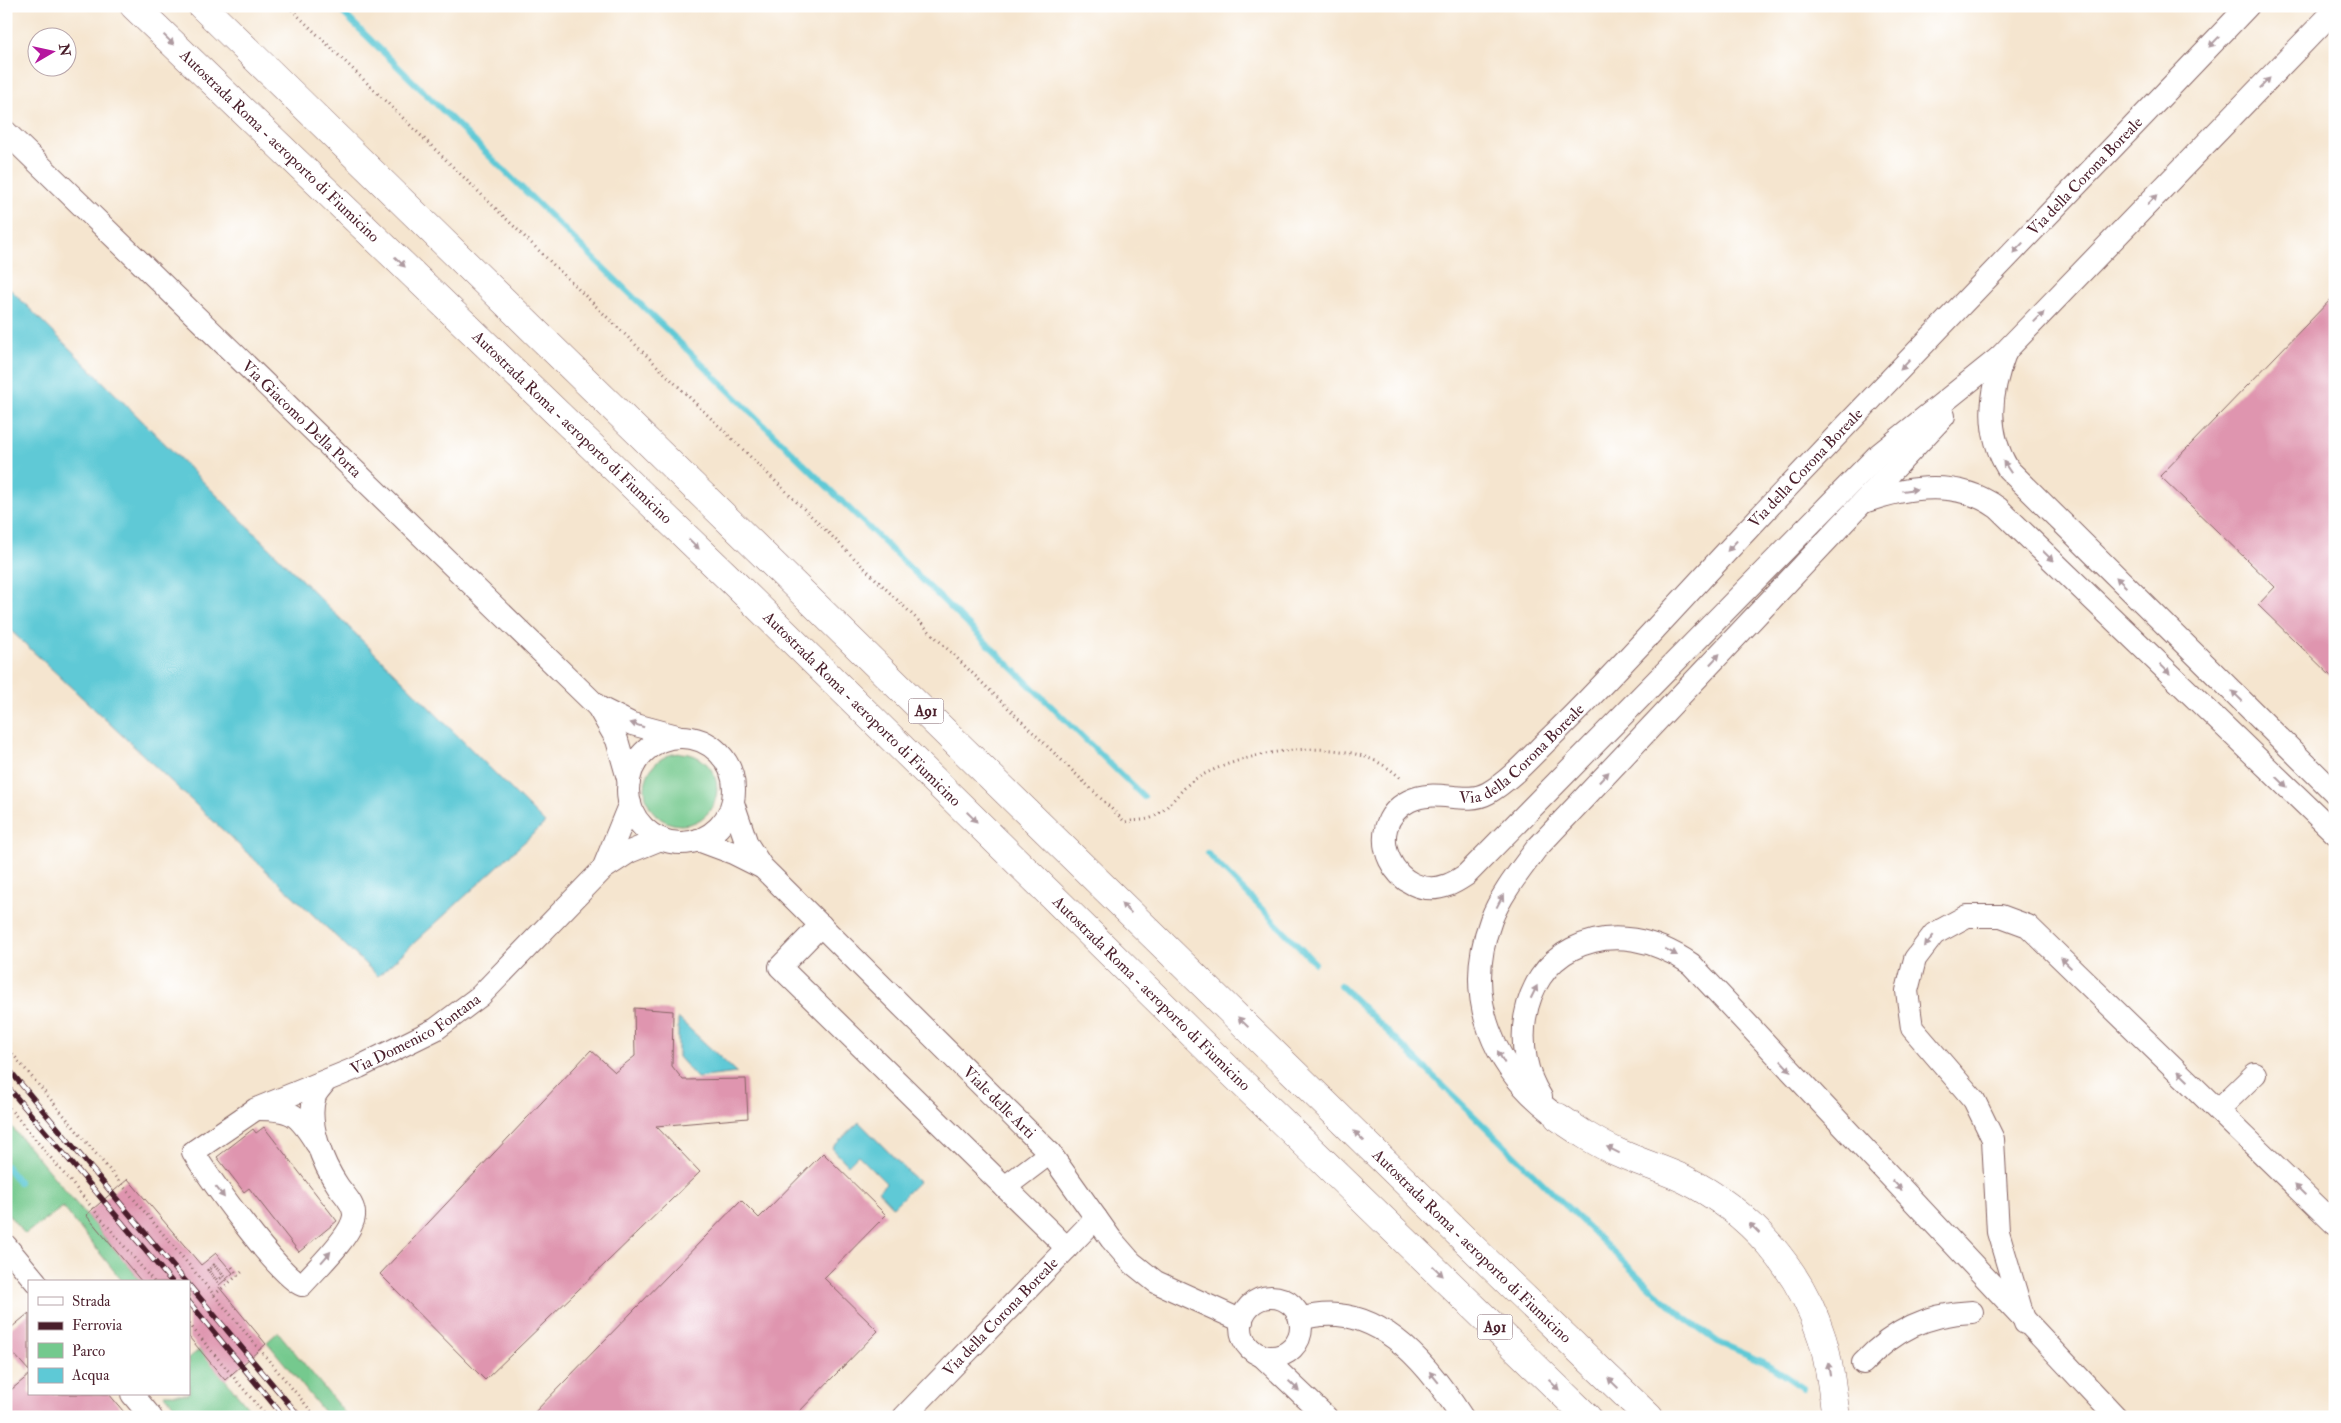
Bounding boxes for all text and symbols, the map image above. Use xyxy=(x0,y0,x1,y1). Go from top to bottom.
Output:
north arrow xyxy=(28,28,78,78)
one-way arrow xyxy=(162,34,174,46)
one-way arrow xyxy=(2208,35,2220,47)
text: N xyxy=(55,42,74,58)
street label: Autostrada Roma - aeroporto di Fiumicino xyxy=(175,45,384,247)
one-way arrow xyxy=(2259,77,2271,89)
street label: Via della Corona Boreale xyxy=(2023,112,2147,240)
one-way arrow xyxy=(2146,194,2158,206)
one-way arrow xyxy=(2012,242,2024,254)
one-way arrow xyxy=(393,256,405,268)
one-way arrow xyxy=(2033,311,2045,323)
street label: Autostrada Roma - aeroporto di Fiumicino xyxy=(467,326,677,528)
street label: Via Giacomo Della Porta xyxy=(237,356,366,482)
one-way arrow xyxy=(1899,359,1911,371)
street label: Via della Corona Boreale xyxy=(1744,404,1867,532)
one-way arrow xyxy=(2002,460,2012,473)
one-way arrow xyxy=(1902,486,1918,494)
one-way arrow xyxy=(687,538,699,550)
one-way arrow xyxy=(1726,540,1738,552)
one-way arrow xyxy=(2042,550,2054,562)
one-way arrow xyxy=(2115,576,2127,588)
street label: Autostrada Roma - aeroporto di Fiumicino xyxy=(758,607,965,811)
one-way arrow xyxy=(1709,653,1721,665)
one-way arrow xyxy=(2159,663,2171,675)
one-way arrow xyxy=(2231,690,2243,702)
road number: A91 xyxy=(908,698,944,724)
street label: Via della Corona Boreale xyxy=(1459,699,1589,808)
one-way arrow xyxy=(629,720,644,728)
one-way arrow xyxy=(1598,771,1610,783)
one-way arrow xyxy=(2276,776,2288,788)
one-way arrow xyxy=(965,811,977,823)
street label: Autostrada Roma - aeroporto di Fiumicino xyxy=(1048,891,1255,1096)
one-way arrow xyxy=(1496,894,1504,909)
one-way arrow xyxy=(1121,902,1133,914)
one-way arrow xyxy=(1924,934,1934,948)
one-way arrow xyxy=(1665,947,1678,956)
one-way arrow xyxy=(2061,958,2073,970)
one-way arrow xyxy=(1529,985,1538,1000)
street label: Via Domenico Fontana xyxy=(347,989,485,1079)
one-way arrow xyxy=(1237,1016,1249,1028)
one-way arrow xyxy=(1497,1049,1505,1064)
one-way arrow xyxy=(1780,1060,1792,1072)
street label: Viale delle Arti xyxy=(959,1062,1040,1143)
one-way arrow xyxy=(2177,1071,2189,1083)
one-way arrow xyxy=(1353,1130,1365,1142)
street label: Autostrada Roma - aeroporto di Fiumicino xyxy=(1367,1144,1576,1348)
one-way arrow xyxy=(1606,1146,1620,1154)
one-way arrow xyxy=(1891,1179,1902,1191)
one-way arrow xyxy=(2294,1184,2306,1196)
one-way arrow xyxy=(215,1185,226,1198)
one-way arrow xyxy=(1748,1222,1760,1234)
one-way arrow xyxy=(320,1251,331,1263)
street label: Via della Corona Boreale xyxy=(939,1253,1063,1381)
one-way arrow xyxy=(1431,1265,1443,1277)
legend xyxy=(28,1280,190,1396)
text: Strada xyxy=(72,1292,111,1311)
road number: A91 xyxy=(1478,1314,1512,1340)
text: Ferrovia xyxy=(72,1316,123,1335)
text: Parco xyxy=(72,1342,105,1361)
one-way arrow xyxy=(1825,1360,1833,1376)
text: Acqua xyxy=(71,1366,110,1385)
one-way arrow xyxy=(1428,1371,1439,1384)
one-way arrow xyxy=(1608,1377,1620,1389)
one-way arrow xyxy=(1548,1378,1560,1390)
one-way arrow xyxy=(1287,1380,1299,1392)

